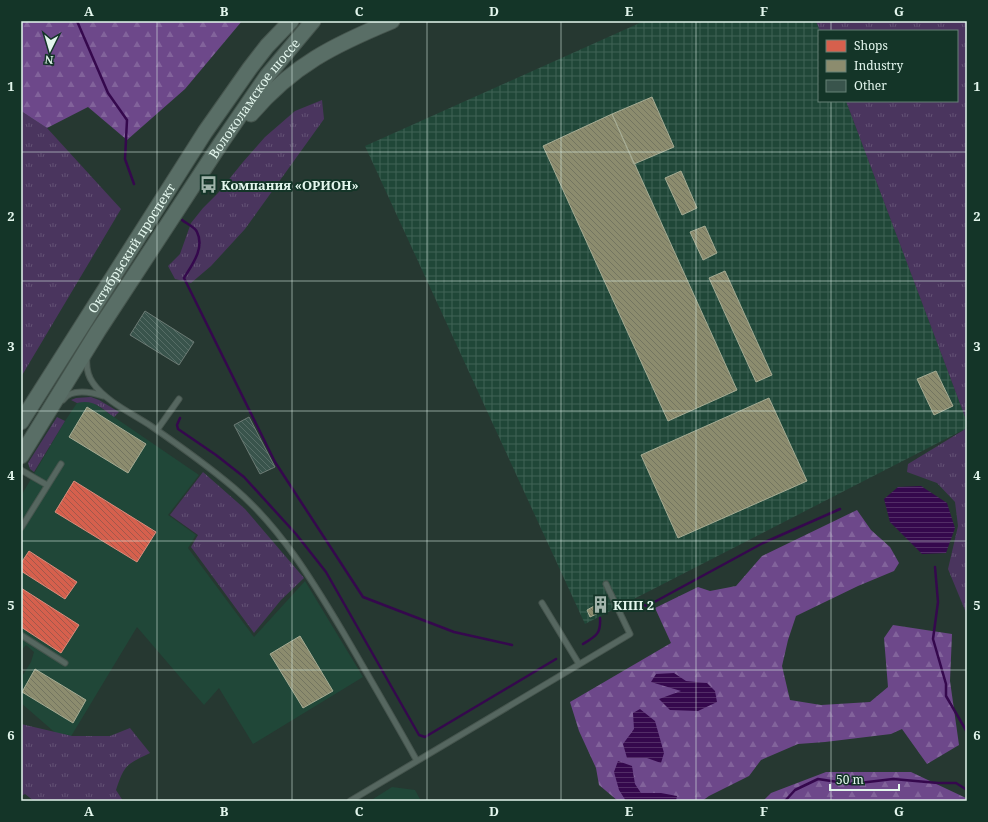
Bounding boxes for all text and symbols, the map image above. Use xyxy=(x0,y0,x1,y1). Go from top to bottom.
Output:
text: A xyxy=(84,2,94,20)
text: B xyxy=(220,2,229,20)
text: C xyxy=(355,2,364,20)
text: D xyxy=(489,2,499,20)
text: E xyxy=(625,2,634,20)
text: F xyxy=(760,2,768,20)
text: G xyxy=(894,2,904,20)
north arrow xyxy=(30,30,70,70)
legend xyxy=(818,30,958,102)
street label: Волоколамское шоссе xyxy=(204,35,304,162)
text: Shops xyxy=(854,37,888,54)
text: N xyxy=(44,53,54,68)
text: Industry xyxy=(854,57,903,74)
text: 1 xyxy=(7,77,15,95)
text: Other xyxy=(854,77,887,94)
text: 1 xyxy=(973,77,981,95)
bus stop icon: Компания «ОРИОН» xyxy=(198,175,218,195)
place label: Компания «ОРИОН» xyxy=(221,176,359,194)
street label: Октябрьский проспект xyxy=(83,180,179,316)
text: 2 xyxy=(7,207,15,225)
text: 2 xyxy=(973,207,981,225)
text: 3 xyxy=(7,337,15,355)
text: 3 xyxy=(973,337,981,355)
text: 4 xyxy=(7,466,15,484)
text: 4 xyxy=(973,466,981,484)
building icon: КПП 2 xyxy=(590,595,610,615)
text: 5 xyxy=(7,596,15,614)
place label: КПП 2 xyxy=(613,596,654,614)
text: 5 xyxy=(973,596,981,614)
text: 6 xyxy=(7,726,15,744)
text: 6 xyxy=(973,726,981,744)
scale bar xyxy=(830,766,899,792)
text: 50 m xyxy=(836,771,864,788)
text: A xyxy=(84,802,94,820)
text: B xyxy=(220,802,229,820)
text: C xyxy=(355,802,364,820)
text: D xyxy=(489,802,499,820)
text: E xyxy=(625,802,634,820)
text: F xyxy=(760,802,768,820)
text: G xyxy=(894,802,904,820)

